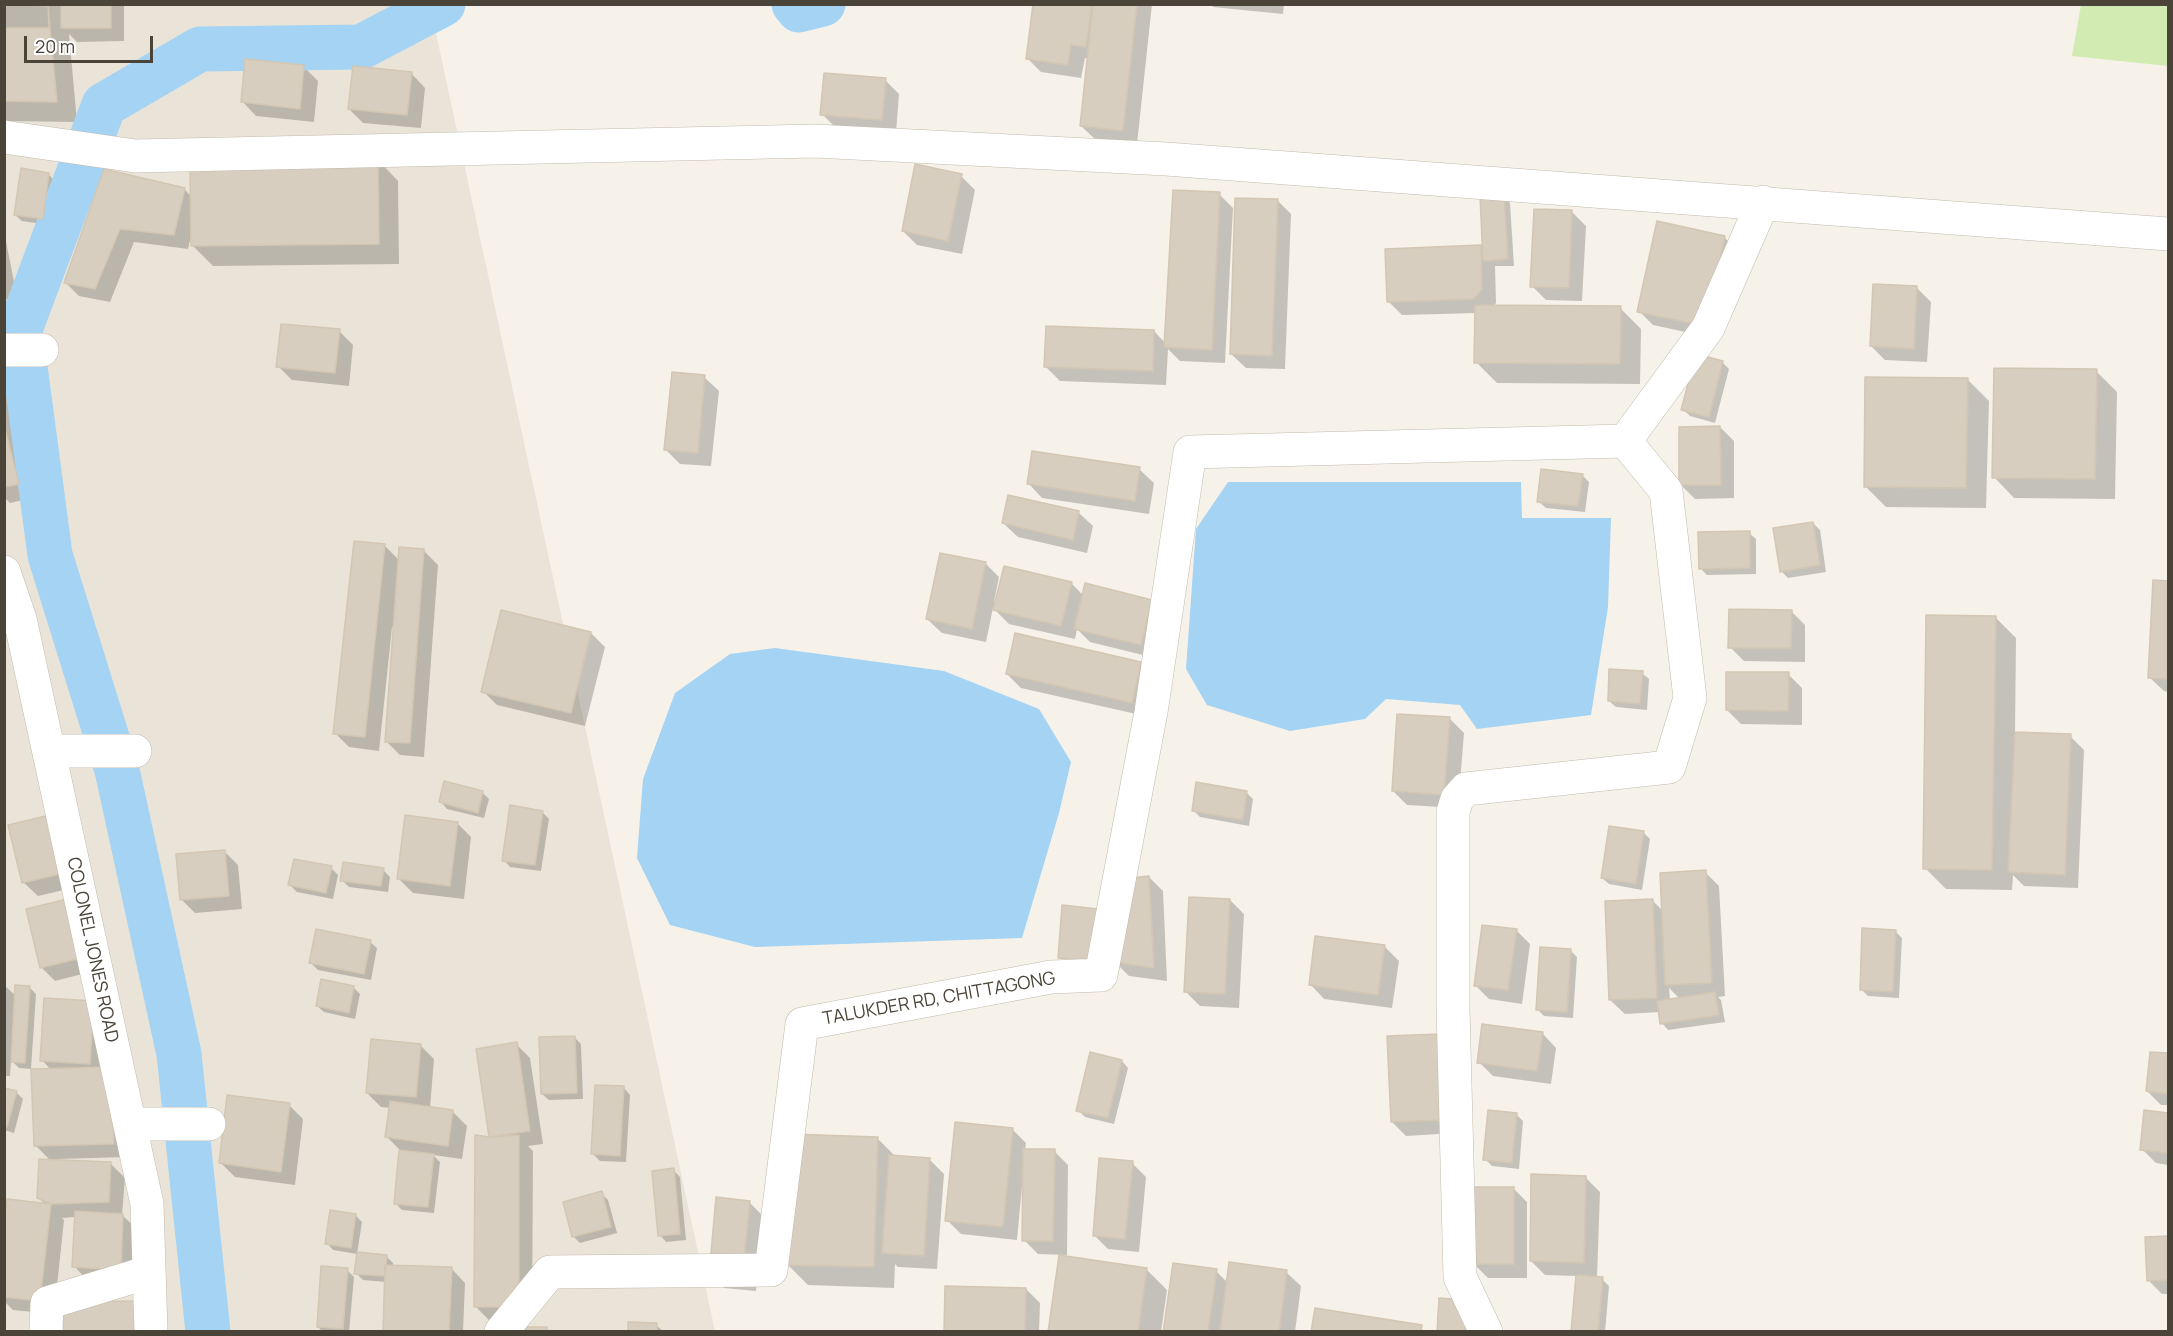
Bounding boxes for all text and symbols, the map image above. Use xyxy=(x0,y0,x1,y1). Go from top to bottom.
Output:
scale bar xyxy=(27,24,156,62)
text: 20 m xyxy=(35,34,75,58)
street label: COLONEL JONES ROAD xyxy=(62,855,122,1045)
street label: TALUKDER RD, CHITTAGONG xyxy=(821,968,1057,1030)

